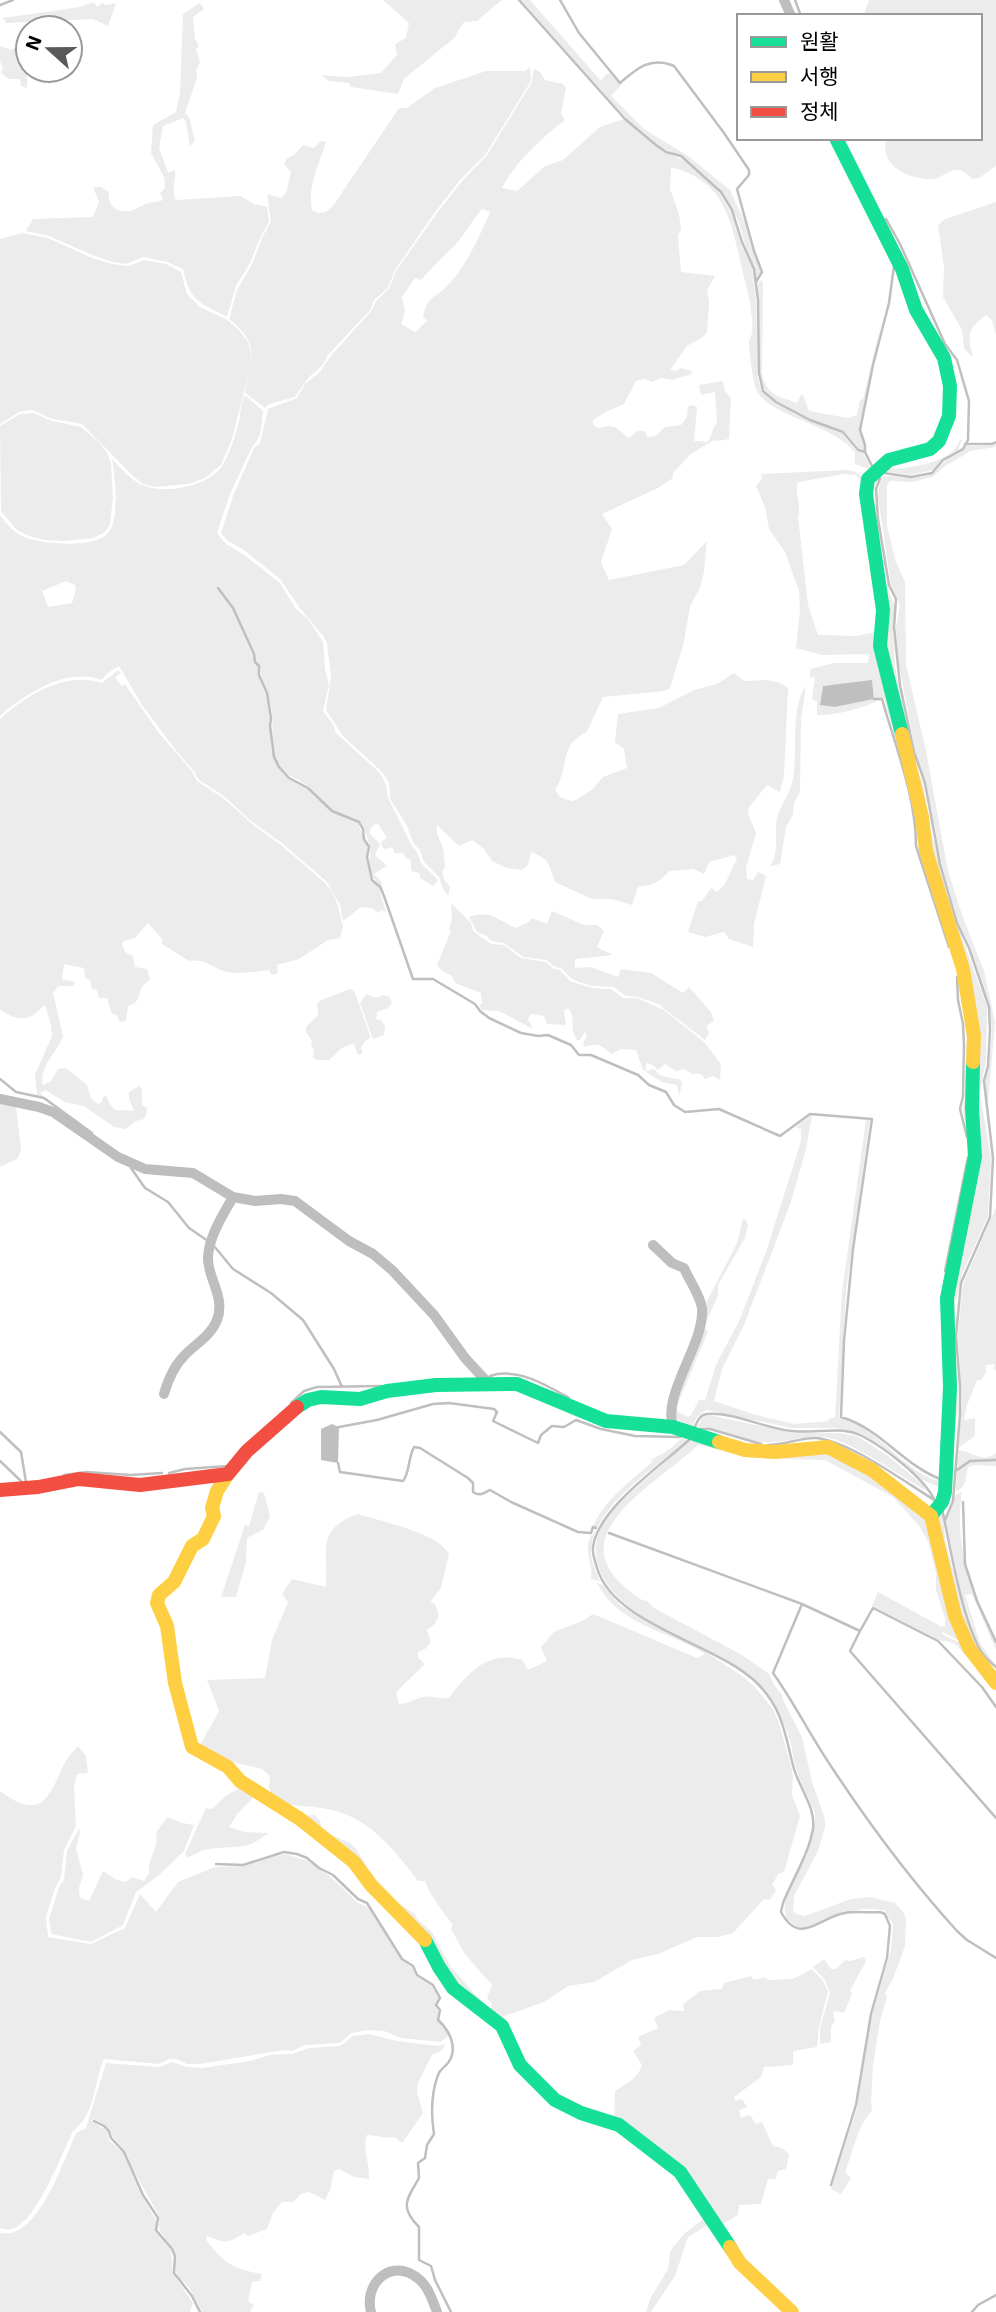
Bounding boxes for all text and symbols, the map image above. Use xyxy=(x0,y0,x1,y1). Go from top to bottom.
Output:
north arrow xyxy=(14,14,84,84)
legend xyxy=(737,14,982,140)
text: 원활 xyxy=(800,28,839,53)
text: N xyxy=(19,32,46,53)
text: 서행 xyxy=(800,63,839,88)
text: 정체 xyxy=(800,98,839,123)

